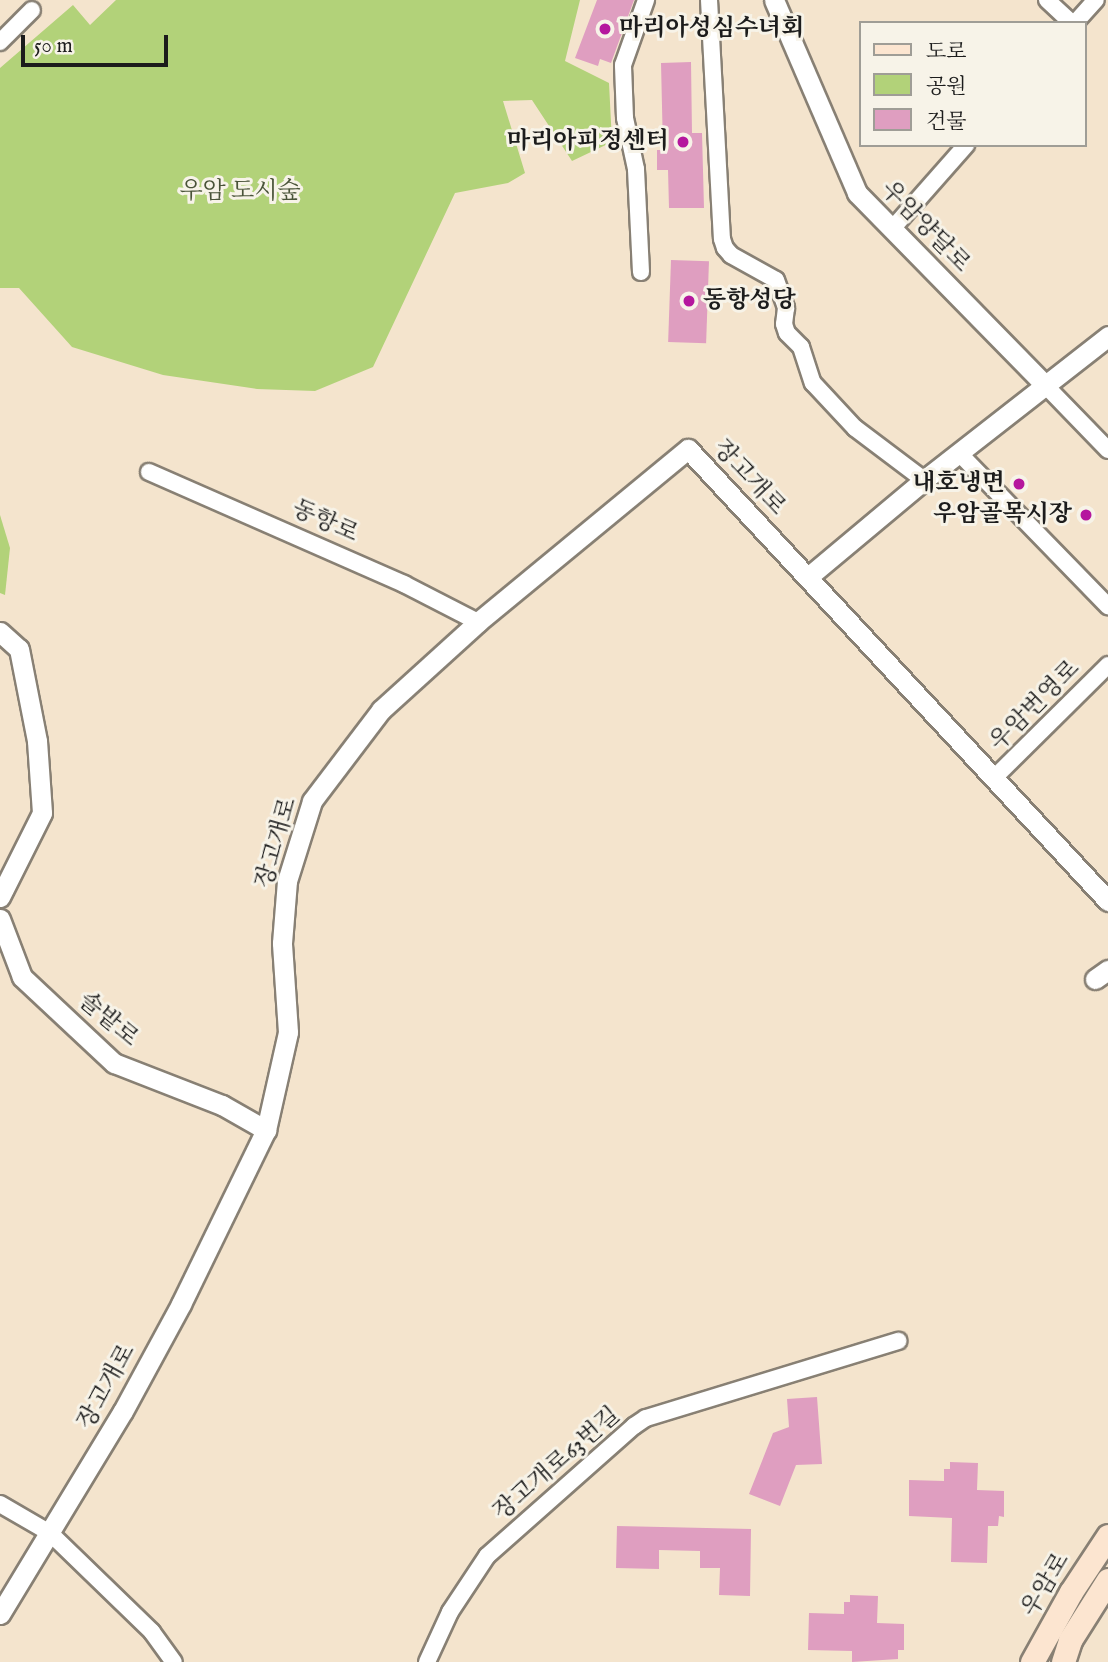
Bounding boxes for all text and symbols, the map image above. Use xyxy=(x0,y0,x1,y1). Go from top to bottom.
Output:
place label: 마리아성심수녀회 xyxy=(619,15,804,43)
scale bar xyxy=(24,21,172,65)
marker: 마리아성심수녀회 xyxy=(597,21,613,37)
legend xyxy=(860,21,1087,147)
text: 50 m xyxy=(34,33,73,60)
text: 도로 xyxy=(926,39,967,66)
text: 공원 xyxy=(926,74,967,101)
text: 건물 xyxy=(926,109,967,136)
place label: 마리아피정센터 xyxy=(507,128,669,156)
marker: 마리아피정센터 xyxy=(675,134,691,150)
street label: 우암양달로 xyxy=(874,175,976,279)
park label: 우암 도시숲 xyxy=(179,178,301,206)
place label: 동항성당 xyxy=(703,287,796,315)
marker: 동항성당 xyxy=(681,293,697,309)
street label: 장고개로 xyxy=(707,434,791,522)
place label: 내호냉면 xyxy=(912,470,1005,498)
marker: 내호냉면 xyxy=(1011,476,1027,492)
street label: 동항로 xyxy=(287,495,363,549)
place label: 우암골목시장 xyxy=(933,501,1072,529)
marker: 우암골목시장 xyxy=(1078,507,1094,523)
street label: 우암번영로 xyxy=(984,655,1086,757)
street label: 장고개로 xyxy=(250,794,304,892)
street label: 솔밭로 xyxy=(72,987,144,1053)
street label: 장고개로 xyxy=(72,1339,142,1435)
street label: 장고개로63번길 xyxy=(488,1401,626,1527)
street label: 우암로 xyxy=(1016,1548,1076,1622)

